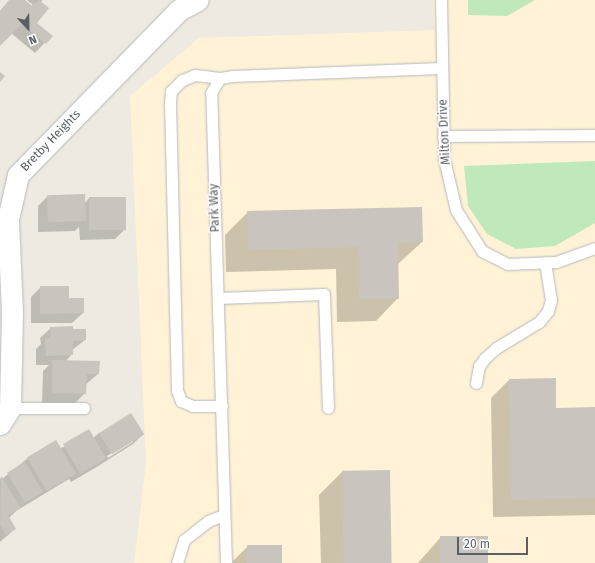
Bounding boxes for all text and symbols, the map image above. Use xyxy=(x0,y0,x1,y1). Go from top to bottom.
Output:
north arrow xyxy=(8,8,48,48)
text: N xyxy=(27,32,39,47)
street label: Milton Drive xyxy=(436,99,454,165)
street label: Bretby Heights xyxy=(18,107,84,175)
street label: Park Way xyxy=(207,183,223,233)
scale bar xyxy=(459,529,530,555)
text: 20 m xyxy=(464,537,490,551)

